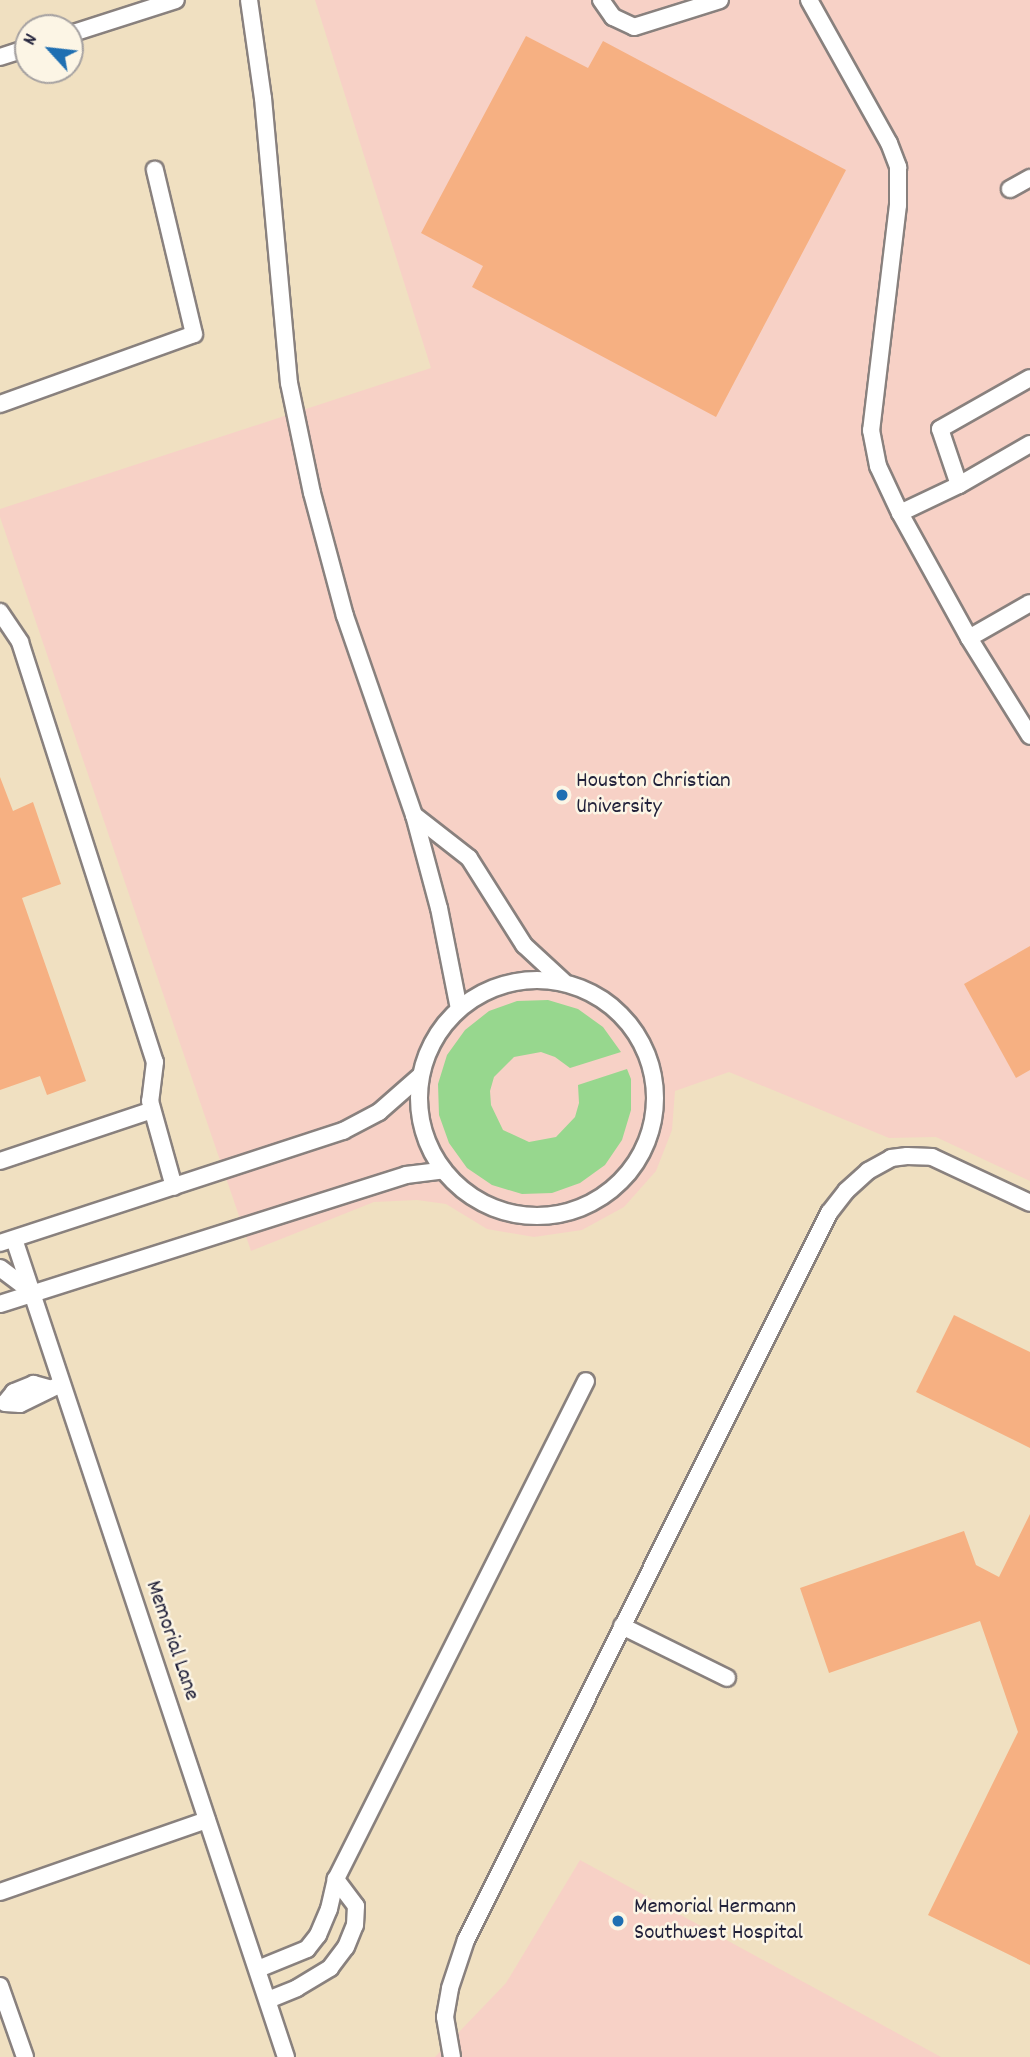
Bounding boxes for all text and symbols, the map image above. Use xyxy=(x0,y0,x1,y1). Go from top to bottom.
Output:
north arrow xyxy=(14,14,84,84)
text: N xyxy=(17,30,46,50)
place label: Houston Christian University xyxy=(576,768,731,822)
marker: Houston Christian University xyxy=(554,787,570,803)
street label: Memorial Lane xyxy=(138,1577,204,1705)
place label: Memorial Hermann Southwest Hospital xyxy=(634,1894,803,1948)
marker: Memorial Hermann Southwest Hospital xyxy=(608,1911,628,1931)

